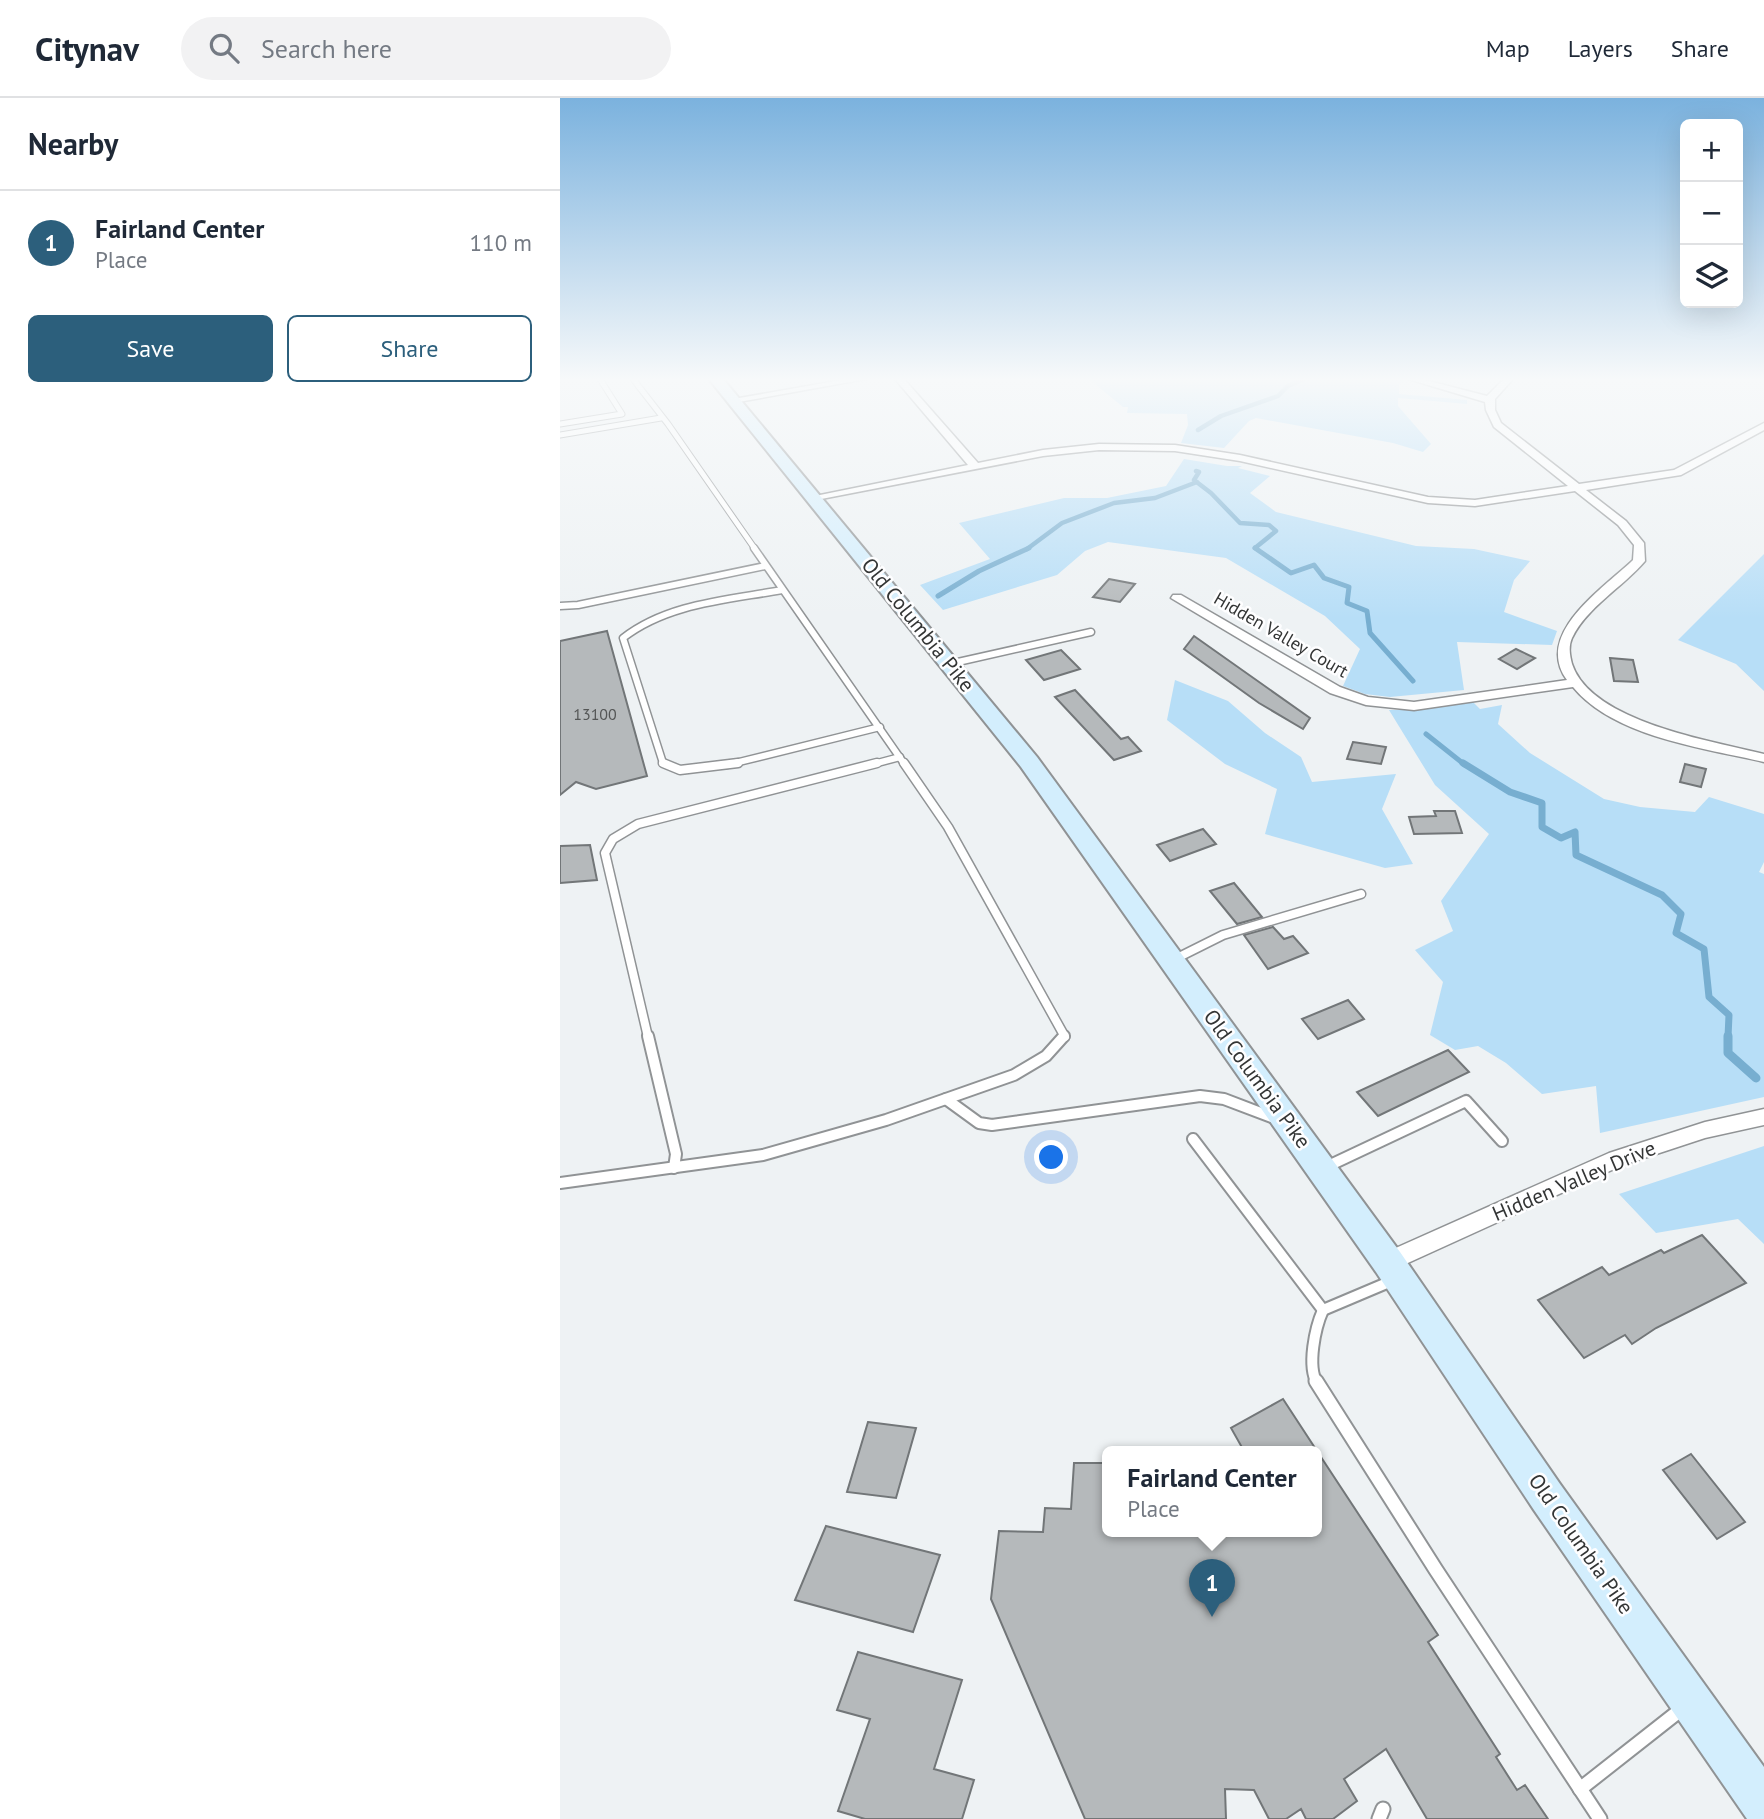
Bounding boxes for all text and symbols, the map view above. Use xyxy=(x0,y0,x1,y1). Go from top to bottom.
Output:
search box xyxy=(181,17,671,80)
text: Citynav xyxy=(35,27,139,70)
icon: search xyxy=(205,29,243,67)
text: Search here xyxy=(261,32,392,65)
text: Map xyxy=(1486,33,1530,64)
text: Layers xyxy=(1568,33,1633,64)
text: Share xyxy=(1671,33,1729,64)
map controls xyxy=(1680,119,1743,308)
button: + xyxy=(1680,119,1743,182)
text: Nearby xyxy=(28,124,118,163)
button: − xyxy=(1680,182,1743,245)
text: Fairland Center xyxy=(95,212,264,245)
text: 1 xyxy=(44,228,58,257)
text: 110 m xyxy=(470,228,532,257)
text: Place xyxy=(95,245,148,274)
button: layers xyxy=(1680,245,1743,308)
button: Save xyxy=(28,315,273,382)
button: Share xyxy=(287,315,532,382)
street label: Old Columbia Pike xyxy=(856,552,981,697)
street label: Hidden Valley Court xyxy=(1210,587,1353,682)
house number: 13100 xyxy=(573,704,617,724)
street label: Old Columbia Pike xyxy=(1198,1004,1317,1153)
street label: Hidden Valley Drive xyxy=(1488,1134,1660,1227)
your location xyxy=(1034,1140,1068,1174)
popup xyxy=(1102,1446,1322,1537)
text: Fairland Center xyxy=(1127,1461,1297,1494)
street label: Old Columbia Pike xyxy=(1523,1468,1640,1619)
text: Place xyxy=(1127,1494,1180,1523)
pin: 1 xyxy=(1189,1559,1235,1617)

